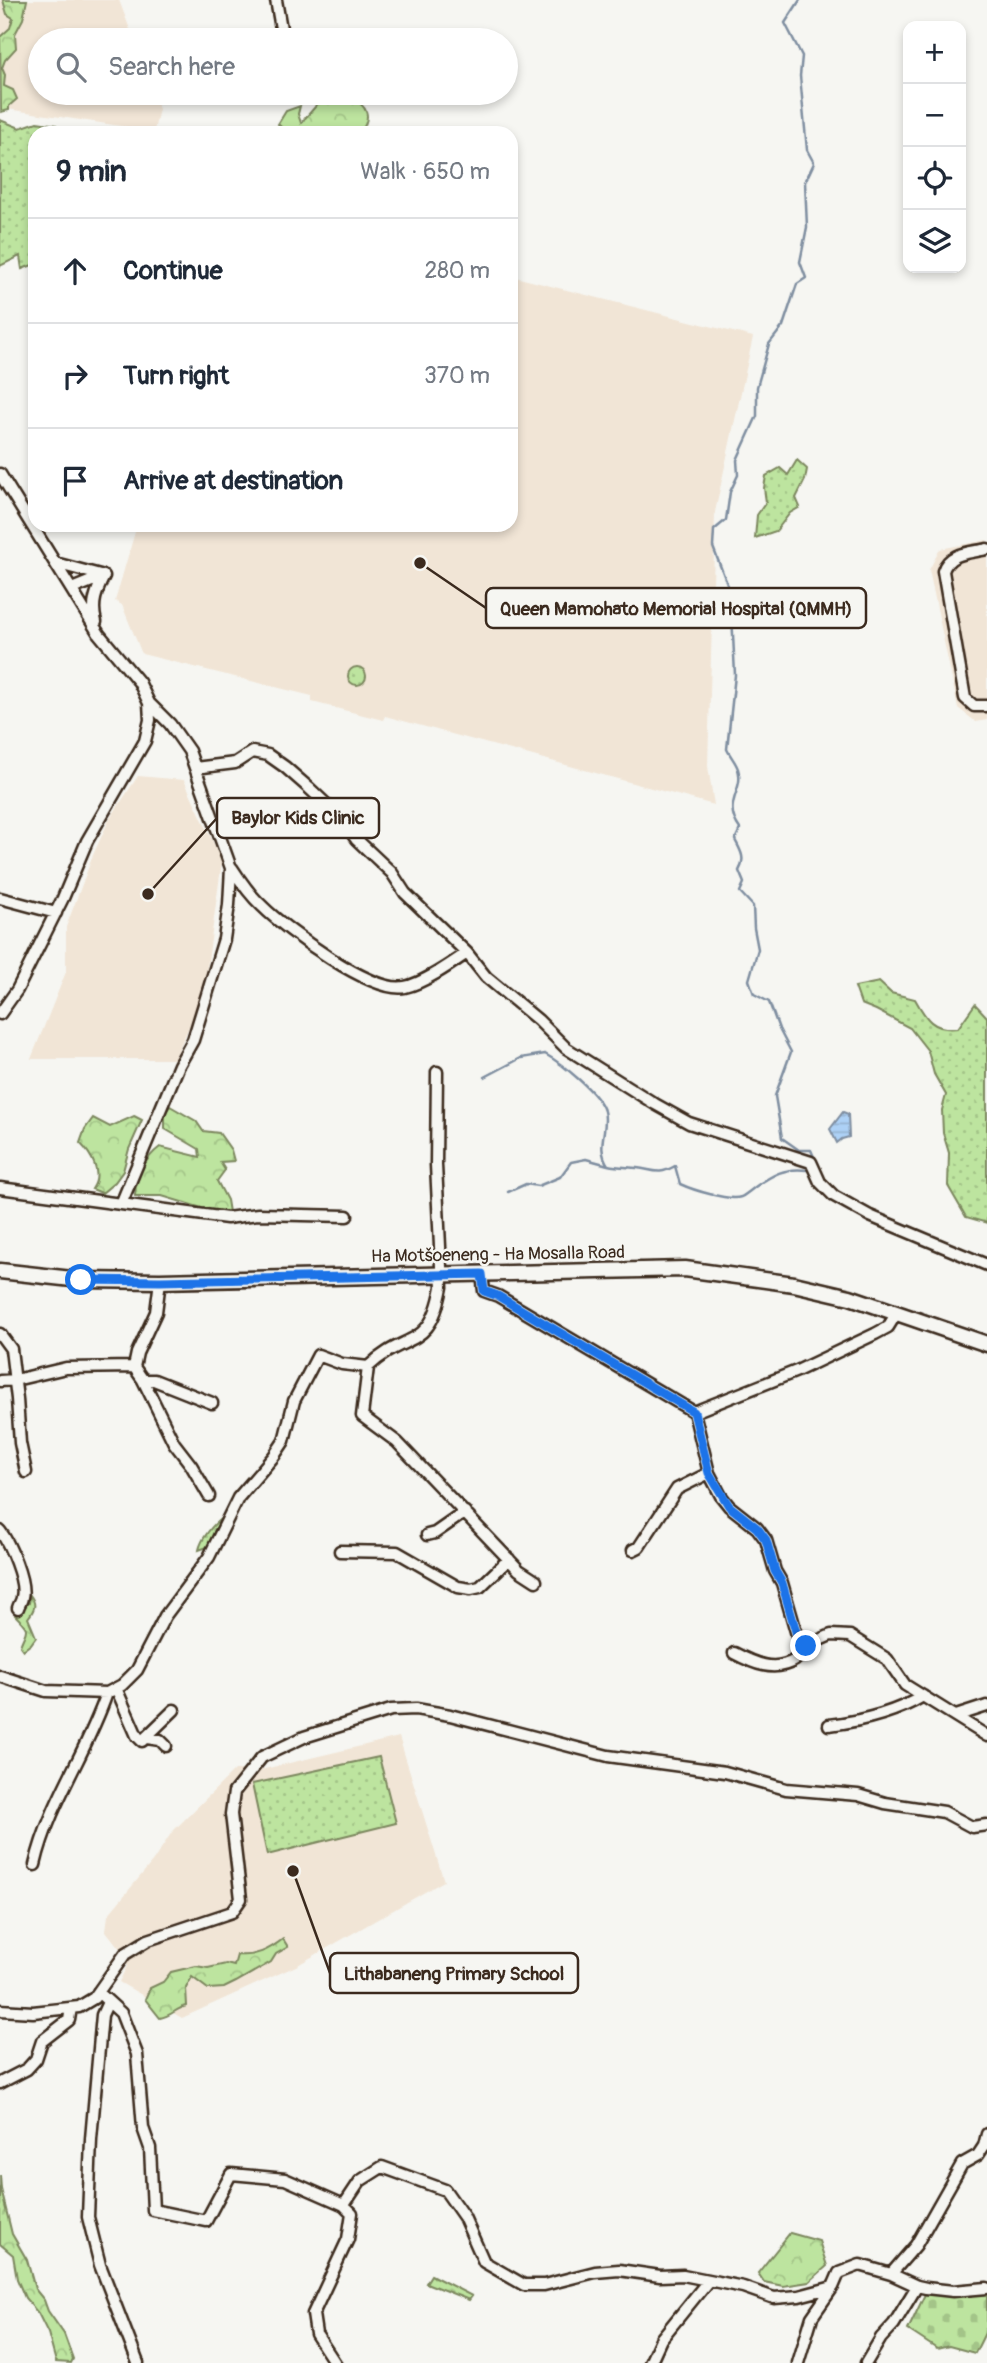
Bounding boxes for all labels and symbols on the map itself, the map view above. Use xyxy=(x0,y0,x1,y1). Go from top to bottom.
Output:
callout: Queen Mamohato Memorial Hospital (QMMH) xyxy=(486,588,866,628)
text: Queen Mamohato Memorial Hospital (QMMH) xyxy=(500,597,852,621)
callout: Baylor Kids Clinic xyxy=(217,798,379,838)
text: Baylor Kids Clinic xyxy=(231,806,365,830)
street label: Ha Motšoeneng - Ha Mosalla Road xyxy=(371,1241,625,1268)
route start xyxy=(65,1264,96,1295)
route end xyxy=(790,1630,821,1661)
callout: Lithabaneng Primary School xyxy=(330,1953,578,1993)
text: Lithabaneng Primary School xyxy=(344,1962,564,1986)

